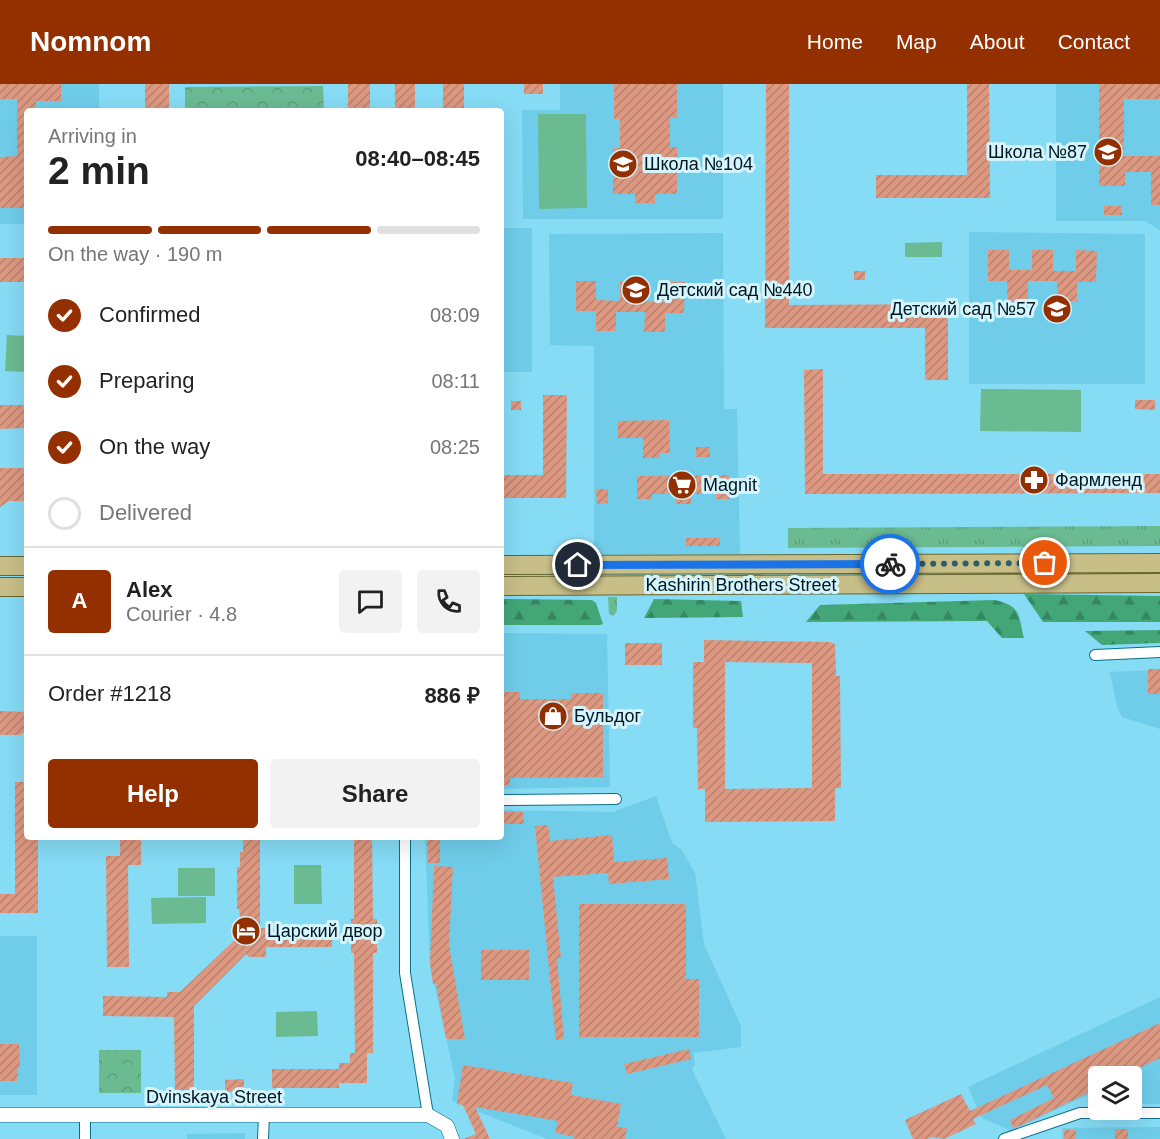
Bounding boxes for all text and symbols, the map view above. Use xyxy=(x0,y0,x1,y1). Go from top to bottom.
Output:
text: Nomnom xyxy=(30,26,151,57)
text: Home xyxy=(807,30,863,53)
text: Map xyxy=(896,30,937,53)
text: About xyxy=(970,30,1025,53)
text: Contact xyxy=(1058,30,1130,53)
text: Arriving in xyxy=(48,125,137,147)
school or university icon: Школа №87 xyxy=(1092,136,1124,168)
place label: Школа №87 xyxy=(988,142,1087,162)
text: 08:40–08:45 xyxy=(355,146,480,171)
school or university icon: Школа №104 xyxy=(607,148,639,180)
text: 2 min xyxy=(48,149,150,192)
place label: Школа №104 xyxy=(644,154,753,174)
text: On the way · 190 m xyxy=(48,243,223,265)
school or university icon: Детский сад №440 xyxy=(620,274,652,306)
place label: Детский сад №440 xyxy=(657,280,813,300)
school or university icon: Детский сад №57 xyxy=(1041,293,1073,325)
icon: check xyxy=(48,299,81,332)
place label: Детский сад №57 xyxy=(891,299,1036,319)
text: Confirmed xyxy=(99,302,200,327)
text: 08:09 xyxy=(430,304,480,326)
icon: check xyxy=(48,365,81,398)
text: Preparing xyxy=(99,368,194,393)
text: 08:11 xyxy=(431,370,480,392)
icon: check xyxy=(48,431,81,464)
text: On the way xyxy=(99,434,210,459)
text: 08:25 xyxy=(430,436,480,458)
pharmacy icon: Фармленд xyxy=(1018,464,1050,496)
supermarket icon: Magnit xyxy=(666,469,698,501)
place label: Фармленд xyxy=(1055,470,1143,490)
place label: Magnit xyxy=(703,475,757,495)
text: Delivered xyxy=(99,500,192,525)
courier xyxy=(860,534,920,594)
pin xyxy=(1019,537,1070,588)
pin xyxy=(552,539,603,590)
icon: bag xyxy=(1028,546,1061,579)
icon: home xyxy=(561,548,594,581)
icon: bike xyxy=(874,548,907,581)
button: chat xyxy=(339,570,402,633)
button: phone xyxy=(417,570,480,633)
street label: Kashirin Brothers Street xyxy=(645,575,837,595)
text: Alex xyxy=(126,577,172,602)
text: A xyxy=(72,588,87,613)
text: Courier · 4.8 xyxy=(126,603,237,625)
text: Order #1218 xyxy=(48,681,172,706)
text: 886 ₽ xyxy=(424,683,480,708)
shop icon: Бульдог xyxy=(537,700,569,732)
place label: Бульдог xyxy=(574,706,641,726)
button: Help xyxy=(48,759,258,828)
button: Share xyxy=(270,759,480,828)
hotel icon: Царский двор xyxy=(230,915,262,947)
place label: Царский двор xyxy=(267,921,383,941)
map controls xyxy=(1088,1066,1142,1120)
button: layers xyxy=(1088,1066,1142,1120)
street label: Dvinskaya Street xyxy=(146,1087,282,1107)

